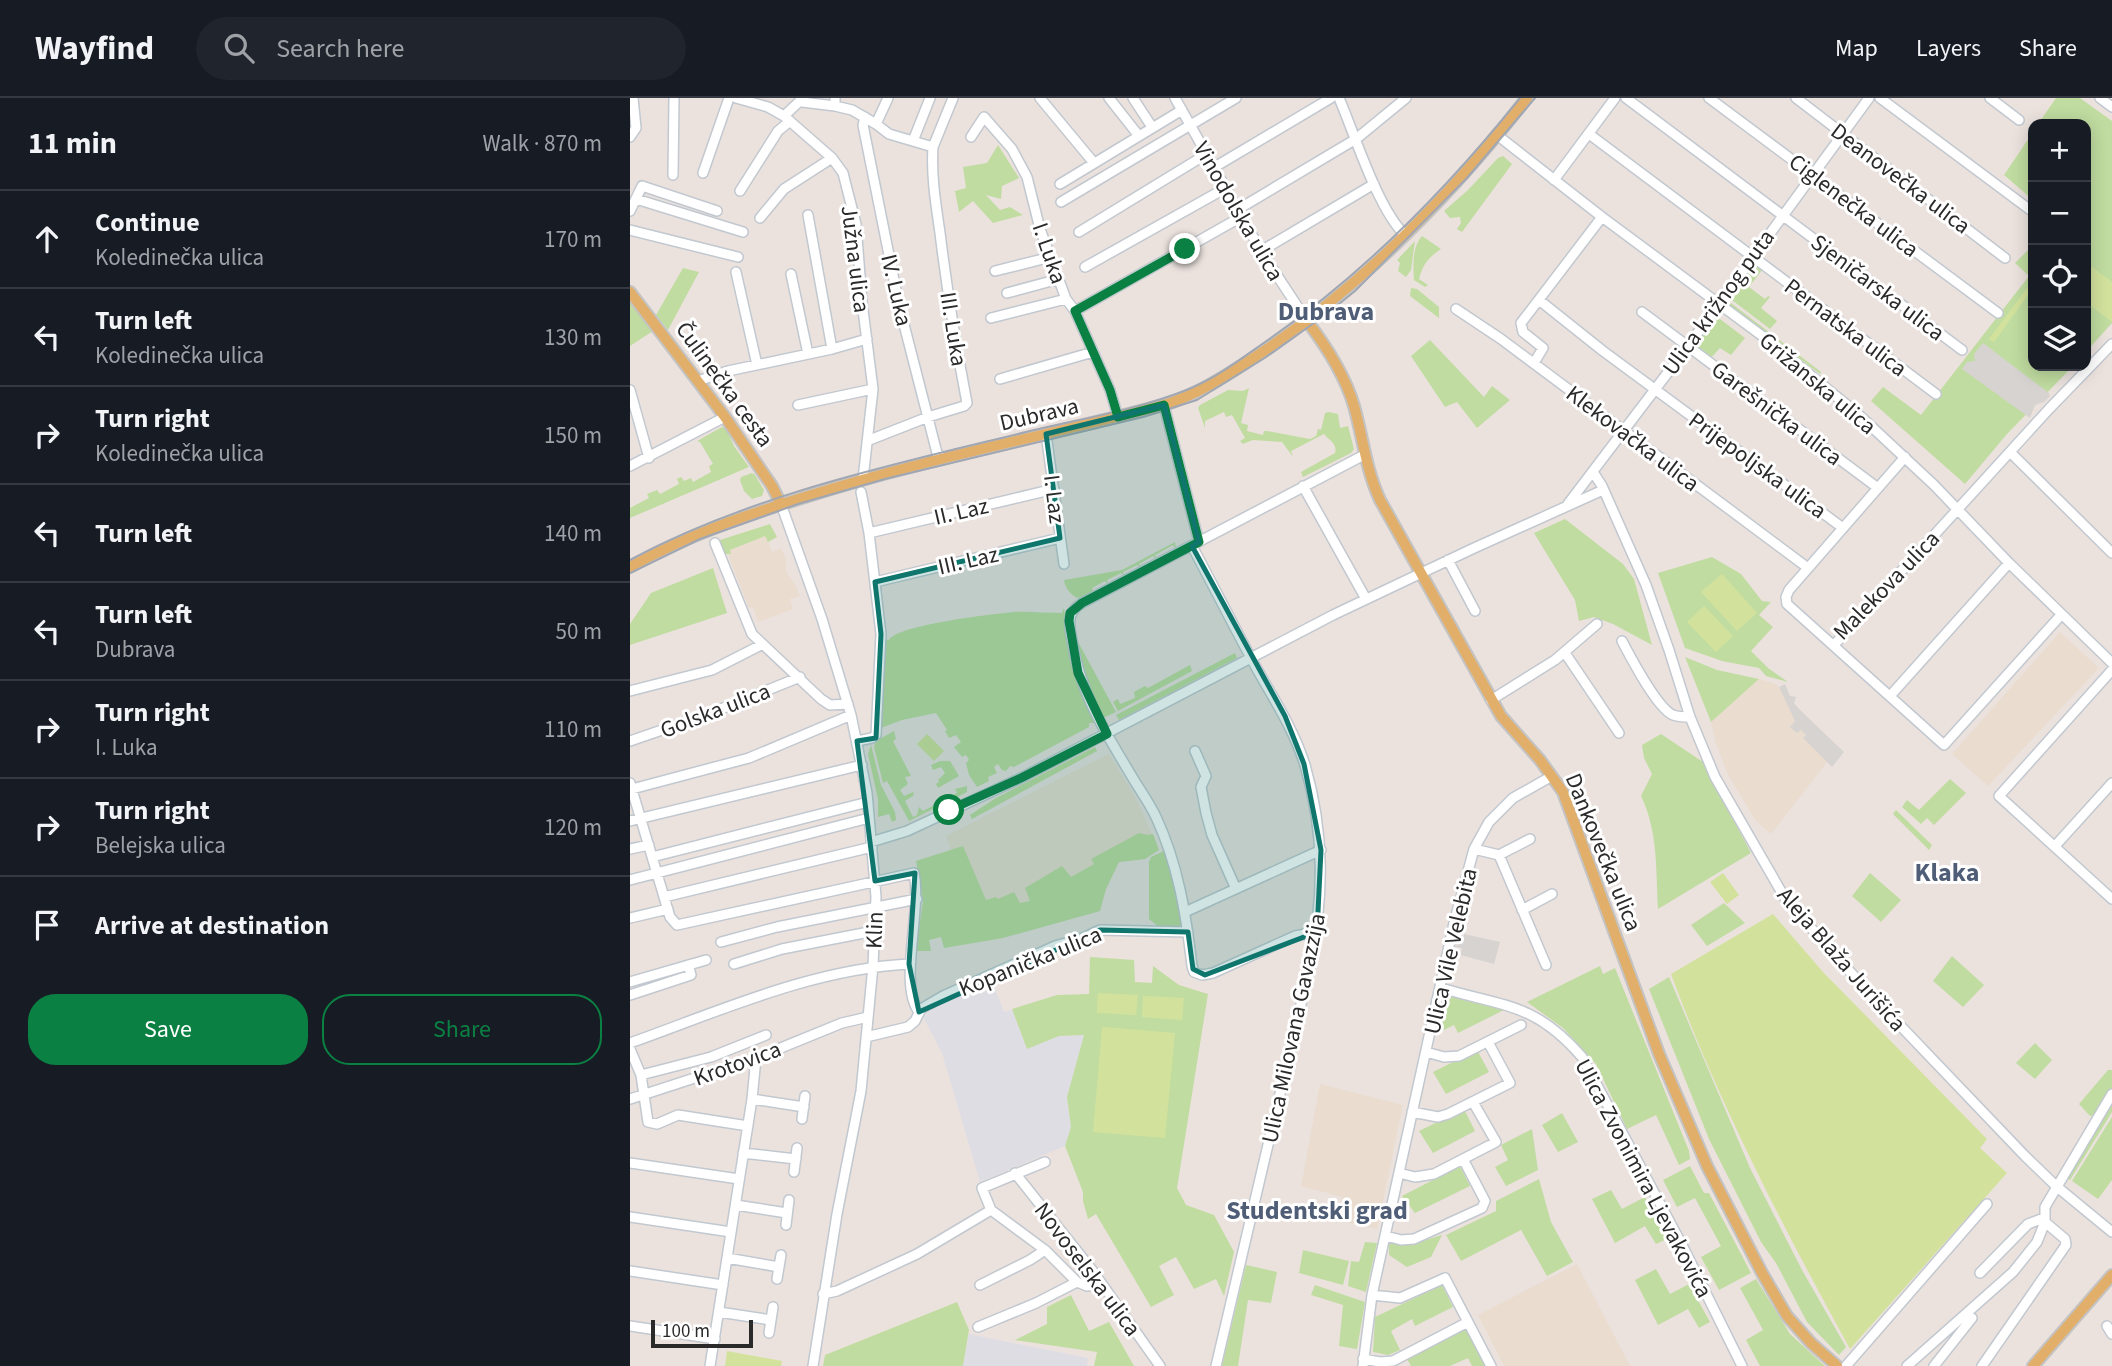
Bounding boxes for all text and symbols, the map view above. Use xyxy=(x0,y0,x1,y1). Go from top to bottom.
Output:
search box xyxy=(196,17,686,80)
text: Wayfind xyxy=(35,25,154,72)
icon: search xyxy=(220,29,258,67)
text: Search here xyxy=(276,30,404,67)
text: Map xyxy=(1835,31,1878,66)
text: Layers xyxy=(1916,31,1981,66)
text: Share xyxy=(2019,31,2077,66)
street label: Deanovečka ulica xyxy=(1824,115,1978,242)
map controls xyxy=(2028,119,2091,371)
button: + xyxy=(2028,119,2091,182)
text: 11 min xyxy=(28,122,117,165)
text: Walk · 870 m xyxy=(483,127,602,160)
street label: Vinodolska ulica xyxy=(1185,135,1292,287)
street label: Ciglenečka ulica xyxy=(1782,145,1926,265)
button: − xyxy=(2028,182,2091,245)
street label: Južna ulica xyxy=(833,203,878,315)
text: Continue xyxy=(95,204,200,241)
street label: I. Luka xyxy=(1024,218,1075,288)
icon: ahead xyxy=(28,220,66,258)
text: 170 m xyxy=(544,223,602,256)
street label: Ulica križnog puta xyxy=(1654,223,1783,382)
street label: Sjeničarska ulica xyxy=(1804,226,1952,349)
route end xyxy=(1169,233,1200,264)
text: Koledinečka ulica xyxy=(95,241,264,274)
button: locate xyxy=(2028,245,2091,308)
street label: IV. Luka xyxy=(872,251,921,329)
street label: Pernatska ulica xyxy=(1777,270,1914,385)
street label: III. Luka xyxy=(931,290,976,369)
district label: Dubrava xyxy=(1278,293,1374,330)
text: Turn left xyxy=(95,302,192,339)
button: layers xyxy=(2028,308,2091,371)
street label: Čulinečka cesta xyxy=(668,315,782,454)
icon: left xyxy=(28,318,66,356)
text: 130 m xyxy=(544,321,602,354)
street label: Grižanska ulica xyxy=(1752,324,1883,442)
text: Koledinečka ulica xyxy=(95,339,264,372)
street label: Garešnička ulica xyxy=(1704,353,1849,474)
street label: Klekovačka ulica xyxy=(1559,377,1706,500)
street label: Dubrava xyxy=(996,389,1082,440)
text: Turn right xyxy=(95,400,210,437)
street label: Prijepoljska ulica xyxy=(1682,404,1834,527)
icon: right xyxy=(28,416,66,454)
text: 150 m xyxy=(544,419,602,452)
text: Koledinečka ulica xyxy=(95,437,264,470)
street label: I. Laz xyxy=(1035,473,1074,526)
street label: II. Laz xyxy=(931,489,992,534)
icon: left xyxy=(28,514,66,552)
text: Turn left xyxy=(95,515,192,552)
text: 140 m xyxy=(544,517,602,550)
street label: Malekova ulica xyxy=(1825,523,1947,648)
street label: III. Laz xyxy=(935,537,1002,583)
text: Turn left xyxy=(95,596,192,633)
icon: left xyxy=(28,612,66,650)
text: 50 m xyxy=(555,615,602,648)
text: Dubrava xyxy=(95,633,175,666)
street label: Golska ulica xyxy=(655,674,775,747)
text: Turn right xyxy=(95,694,210,731)
icon: right xyxy=(28,710,66,748)
text: 110 m xyxy=(544,713,602,746)
text: I. Luka xyxy=(95,731,158,764)
street label: Dankovečka ulica xyxy=(1557,768,1650,936)
text: Turn right xyxy=(95,792,210,829)
route start xyxy=(933,794,964,825)
icon: right xyxy=(28,808,66,846)
text: 120 m xyxy=(544,811,602,844)
text: Belejska ulica xyxy=(95,829,226,862)
district label: Klaka xyxy=(1915,854,1979,891)
street label: Ulica Vile Velebita xyxy=(1415,865,1486,1037)
street label: Aleja Blaža Jurišića xyxy=(1769,880,1914,1039)
icon: arrive xyxy=(28,906,66,944)
text: Arrive at destination xyxy=(95,907,329,944)
street label: Ulica Milovana Gavazzija xyxy=(1253,910,1334,1146)
street label: Klin xyxy=(857,911,892,949)
street label: Kopanička ulica xyxy=(954,918,1107,1005)
button: Save xyxy=(28,994,308,1065)
button: Share xyxy=(322,994,602,1065)
street label: Krotovica xyxy=(689,1032,786,1095)
street label: Ulica Zvonimira Ljevakovića xyxy=(1566,1053,1721,1304)
district label: Studentski grad xyxy=(1226,1192,1408,1229)
street label: Novoselska ulica xyxy=(1026,1195,1149,1343)
scale bar xyxy=(651,1317,752,1349)
text: 100 m xyxy=(662,1318,710,1345)

